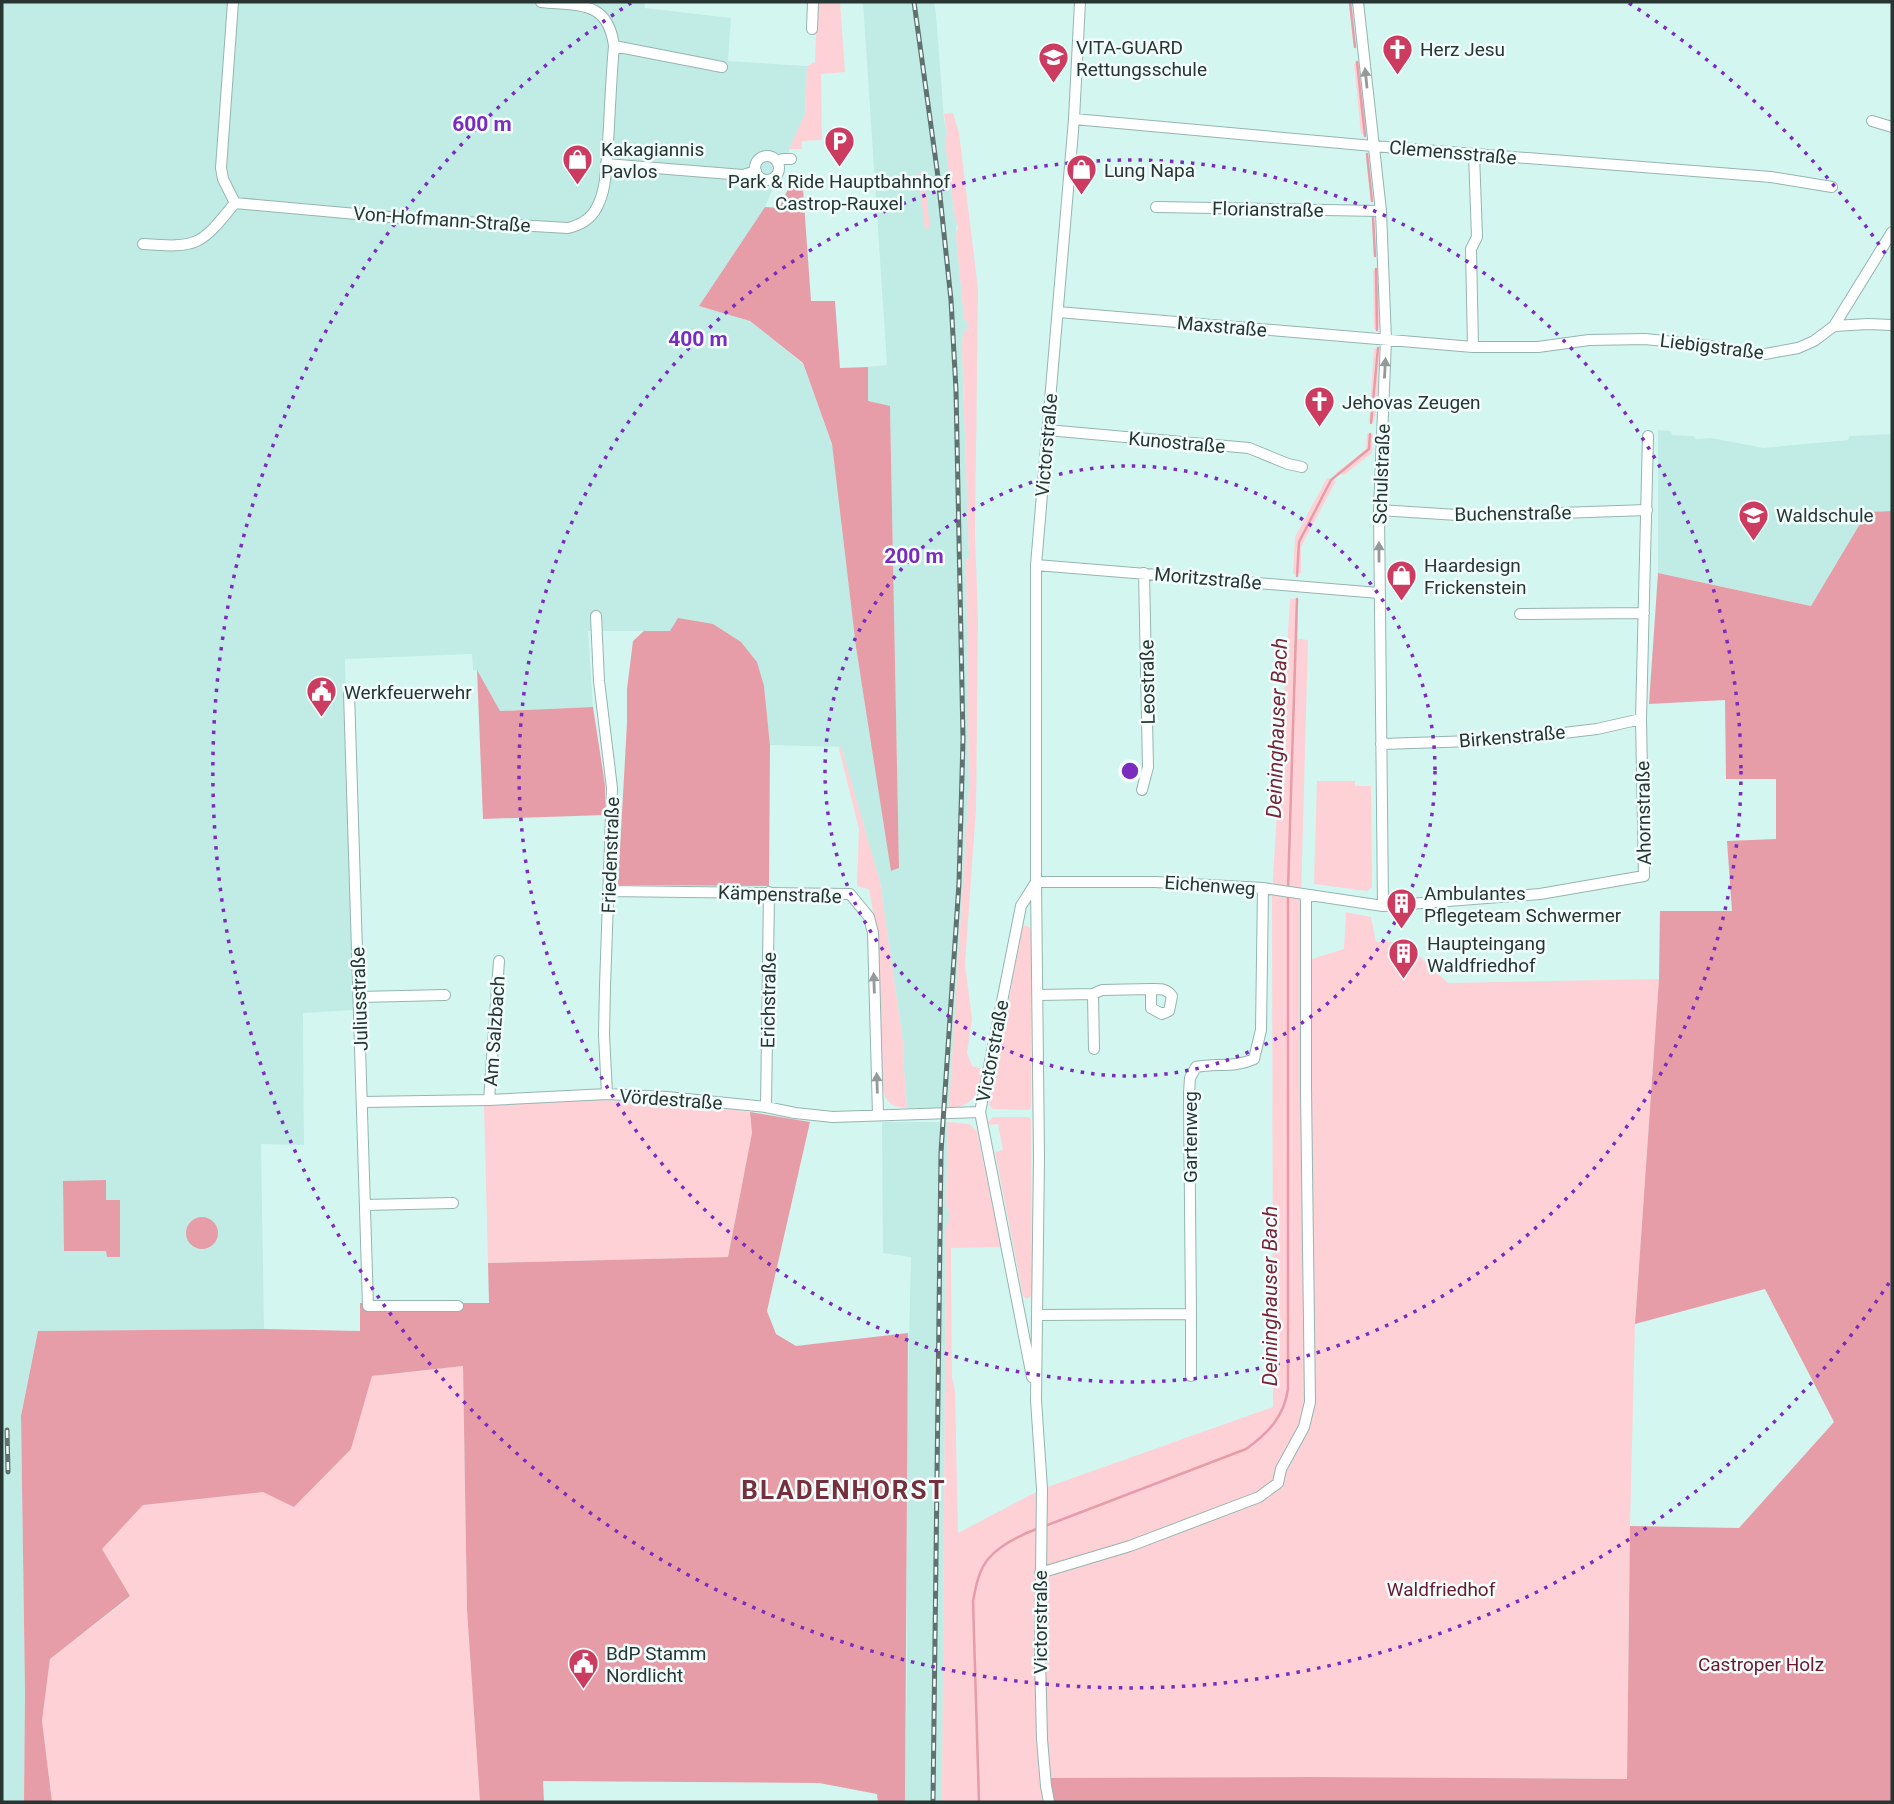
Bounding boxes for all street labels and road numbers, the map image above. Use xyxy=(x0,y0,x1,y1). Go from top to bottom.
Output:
street label: Clemensstraße xyxy=(1388,135,1518,170)
street label: Florianstraße xyxy=(1212,197,1324,222)
street label: Von-Hofmann-Straße xyxy=(352,202,531,237)
street label: Maxstraße xyxy=(1176,311,1268,342)
street label: Liebigstraße xyxy=(1659,329,1765,364)
street label: Victorstraße xyxy=(1031,392,1062,498)
street label: Schulstraße xyxy=(1368,423,1395,525)
street label: Kunostraße xyxy=(1127,427,1226,458)
street label: Buchenstraße xyxy=(1454,501,1572,526)
street label: Moritzstraße xyxy=(1153,562,1263,595)
street label: Leostraße xyxy=(1135,639,1160,725)
street label: Birkenstraße xyxy=(1458,720,1566,753)
street label: Ahornstraße xyxy=(1631,761,1656,865)
street label: Friedenstraße xyxy=(597,796,624,914)
street label: Eichenweg xyxy=(1164,871,1256,900)
street label: Kämpenstraße xyxy=(718,881,842,908)
street label: Juliusstraße xyxy=(346,946,373,1051)
street label: Erichstraße xyxy=(756,952,781,1048)
street label: Am Salzbach xyxy=(479,975,510,1087)
street label: Victorstraße xyxy=(971,998,1014,1104)
street label: Vördestraße xyxy=(619,1084,723,1115)
street label: Gartenweg xyxy=(1179,1091,1202,1183)
street label: Victorstraße xyxy=(1029,1570,1052,1674)

